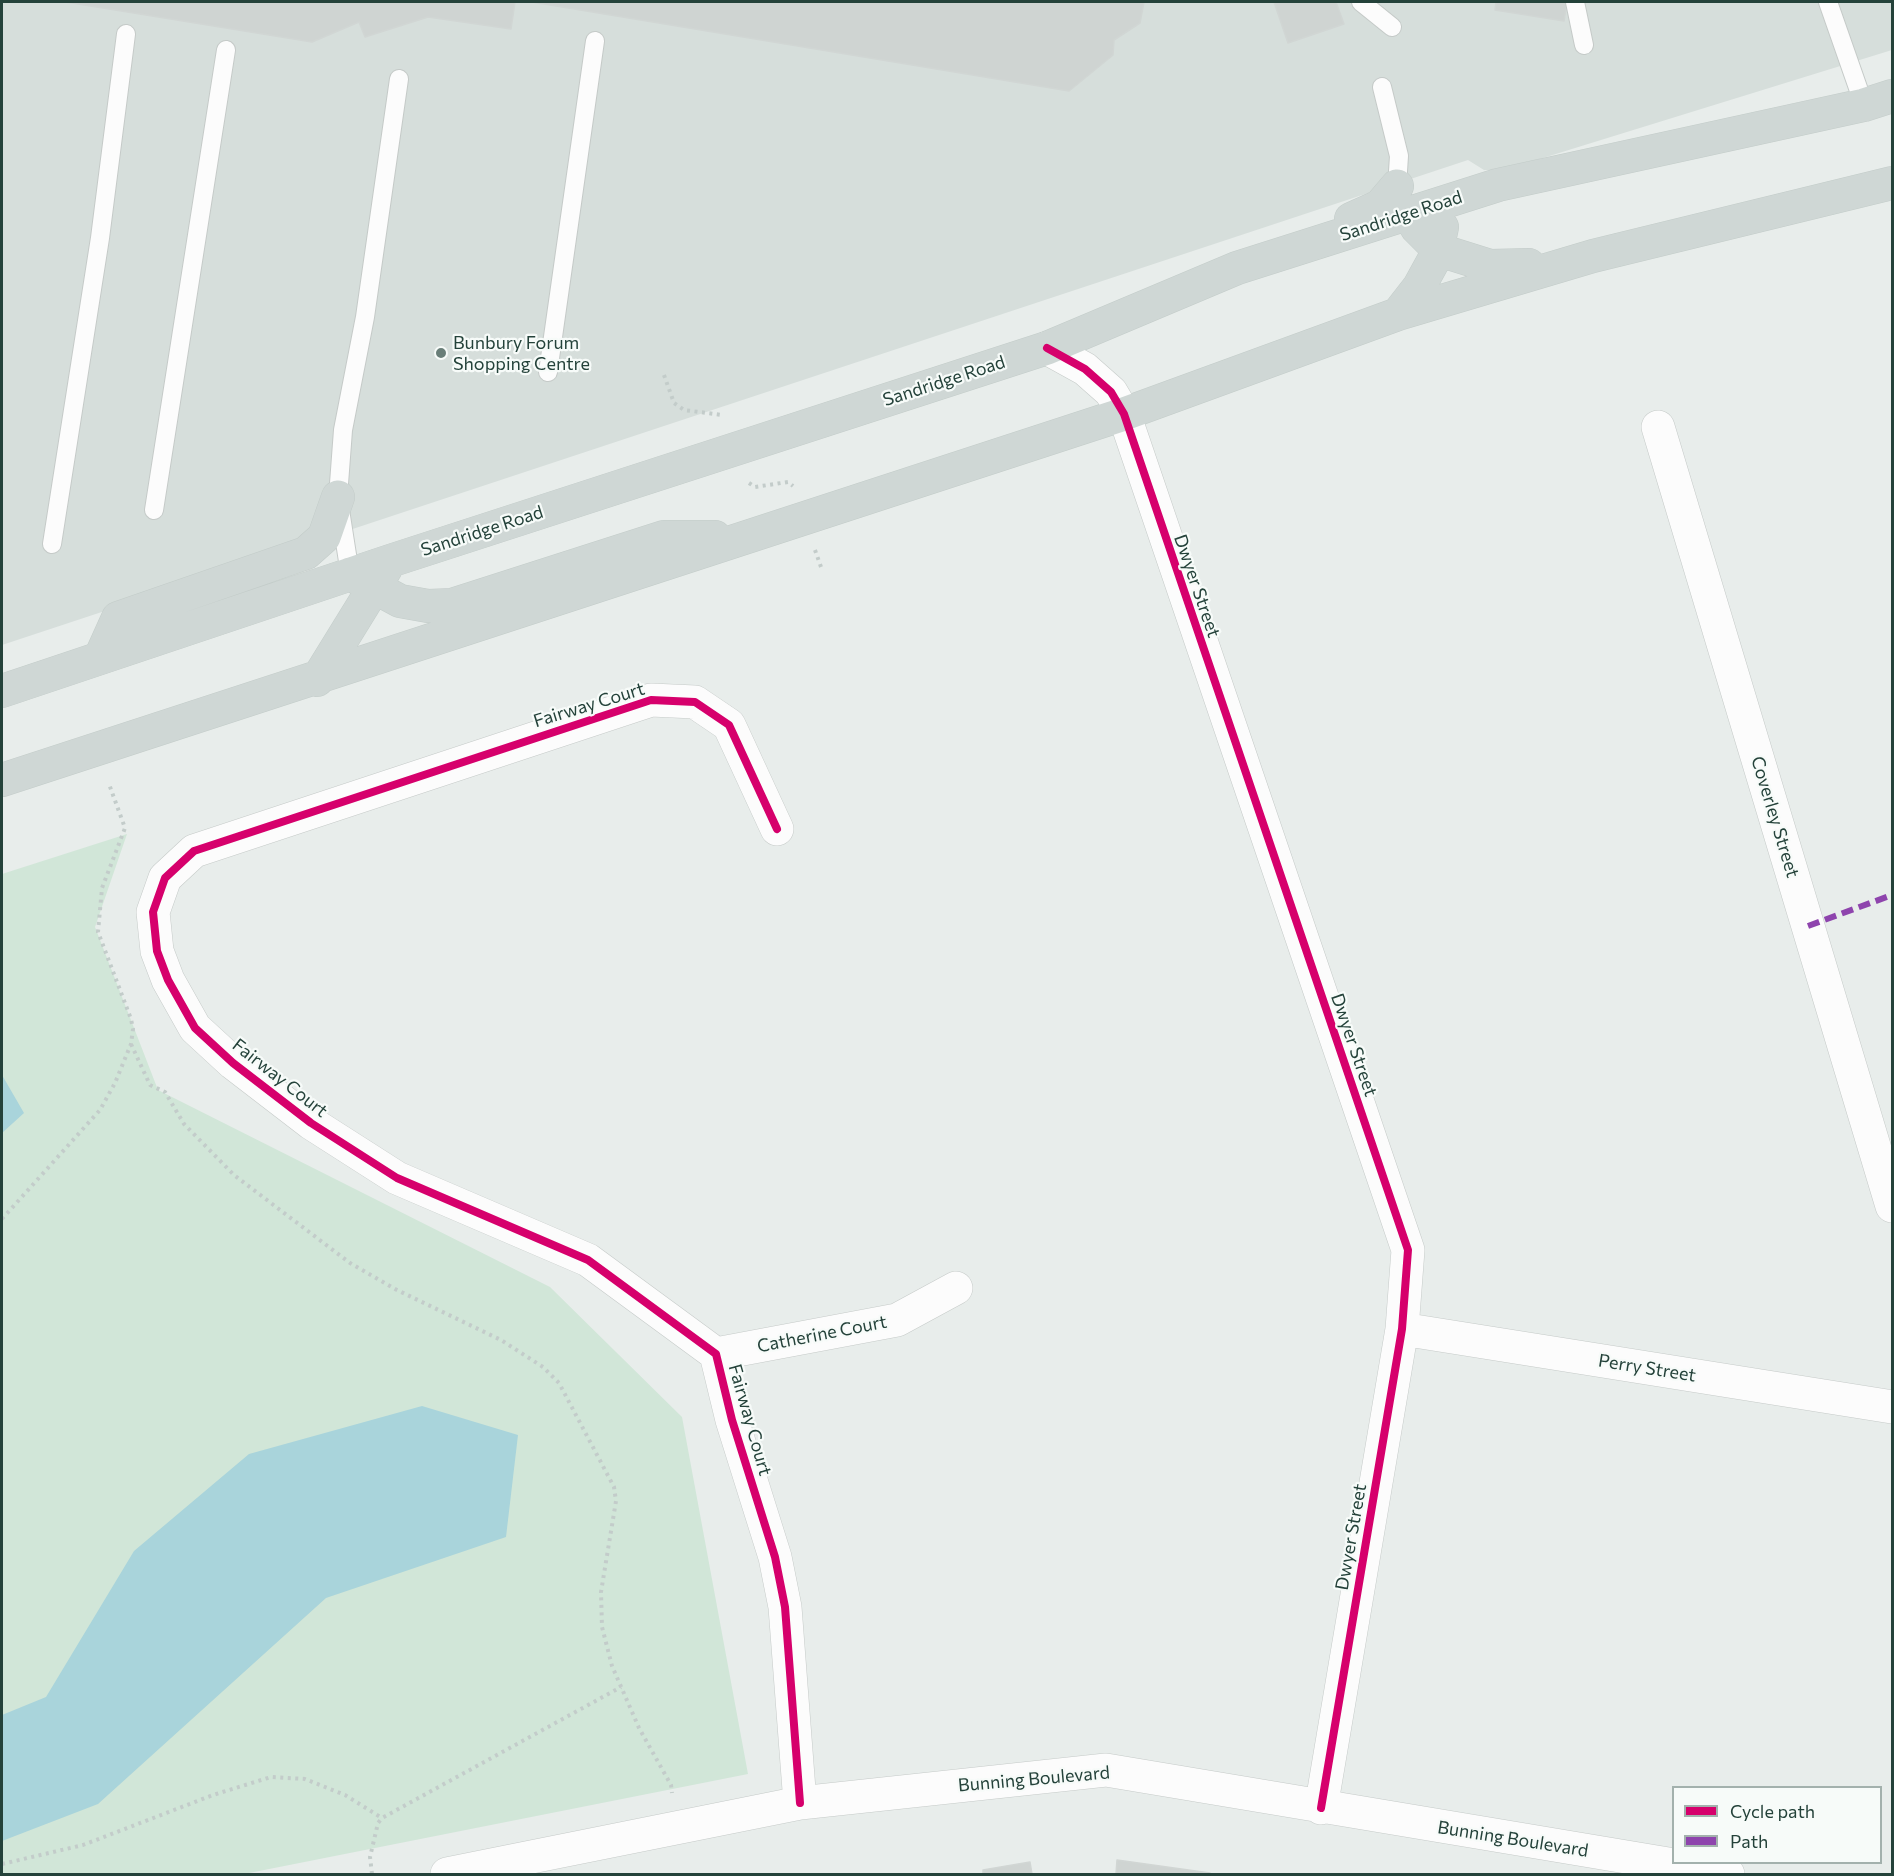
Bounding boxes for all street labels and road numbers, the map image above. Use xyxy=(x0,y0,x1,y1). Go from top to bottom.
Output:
street label: Sandridge Road xyxy=(1337,186,1465,246)
street label: Sandridge Road xyxy=(880,351,1008,411)
street label: Sandridge Road xyxy=(418,501,546,561)
street label: Dwyer Street xyxy=(1169,532,1225,640)
street label: Fairway Court xyxy=(531,678,647,732)
street label: Coverley Street xyxy=(1746,754,1804,880)
street label: Dwyer Street xyxy=(1326,991,1382,1099)
street label: Fairway Court xyxy=(228,1034,332,1122)
street label: Catherine Court xyxy=(755,1311,889,1357)
street label: Perry Street xyxy=(1597,1350,1697,1386)
street label: Fairway Court xyxy=(724,1362,776,1478)
street label: Dwyer Street xyxy=(1331,1482,1371,1592)
street label: Bunning Boulevard xyxy=(957,1762,1111,1796)
street label: Bunning Boulevard xyxy=(1436,1816,1590,1862)

